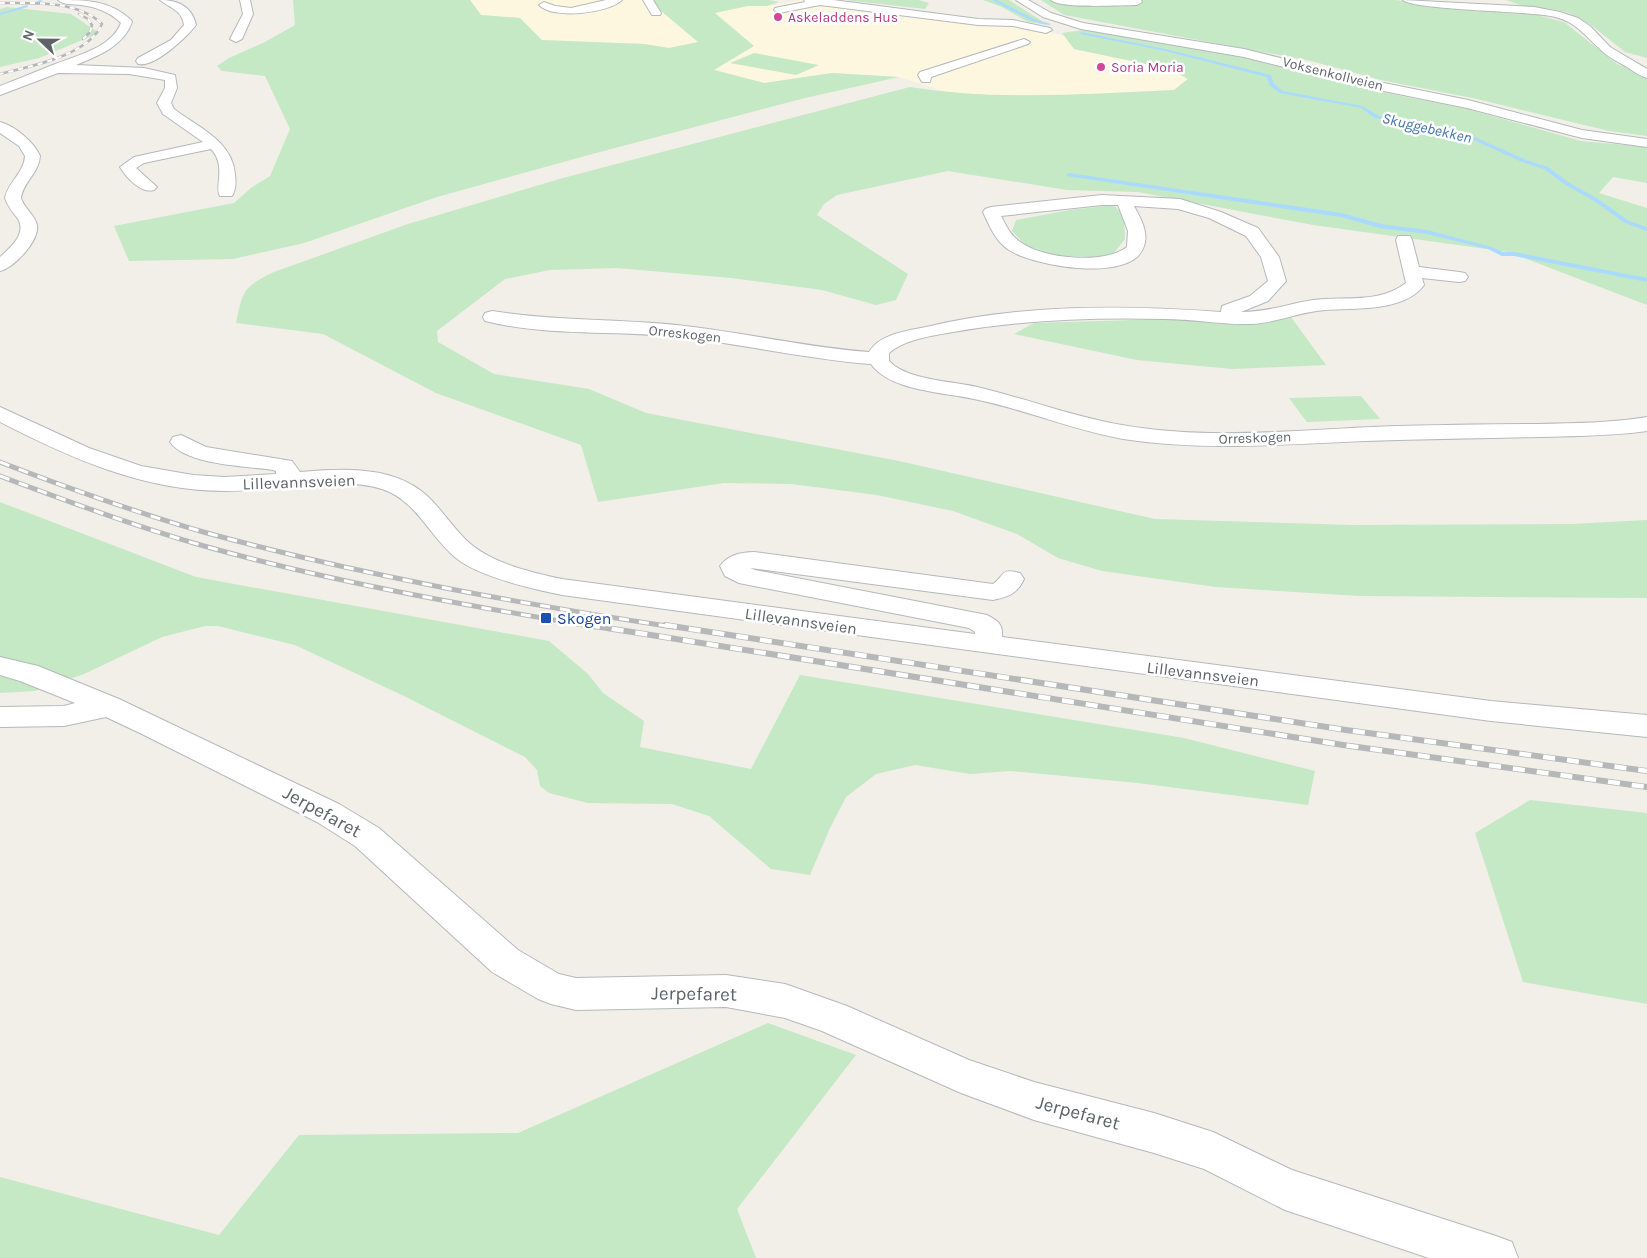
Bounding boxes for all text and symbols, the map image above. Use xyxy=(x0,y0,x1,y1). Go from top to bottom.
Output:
place label: Askeladdens Hus xyxy=(788,9,898,26)
marker: Askeladdens Hus xyxy=(772,11,784,23)
north arrow xyxy=(15,15,65,65)
text: N xyxy=(19,27,38,43)
street label: Voksenkollveien xyxy=(1281,53,1385,95)
place label: Soria Moria xyxy=(1111,59,1184,76)
marker: Soria Moria xyxy=(1095,61,1107,73)
water label: Skuggebekken xyxy=(1380,109,1474,147)
street label: Orreskogen xyxy=(648,322,722,346)
street label: Orreskogen xyxy=(1218,428,1292,448)
street label: Lillevannsveien xyxy=(242,471,356,493)
street label: Lillevannsveien xyxy=(744,604,858,638)
place label: Skogen xyxy=(557,609,611,628)
marker: Skogen xyxy=(539,611,553,625)
street label: Lillevannsveien xyxy=(1146,658,1260,690)
street label: Jerpefaret xyxy=(279,782,365,842)
street label: Jerpefaret xyxy=(651,982,737,1006)
street label: Jerpefaret xyxy=(1034,1091,1122,1135)

